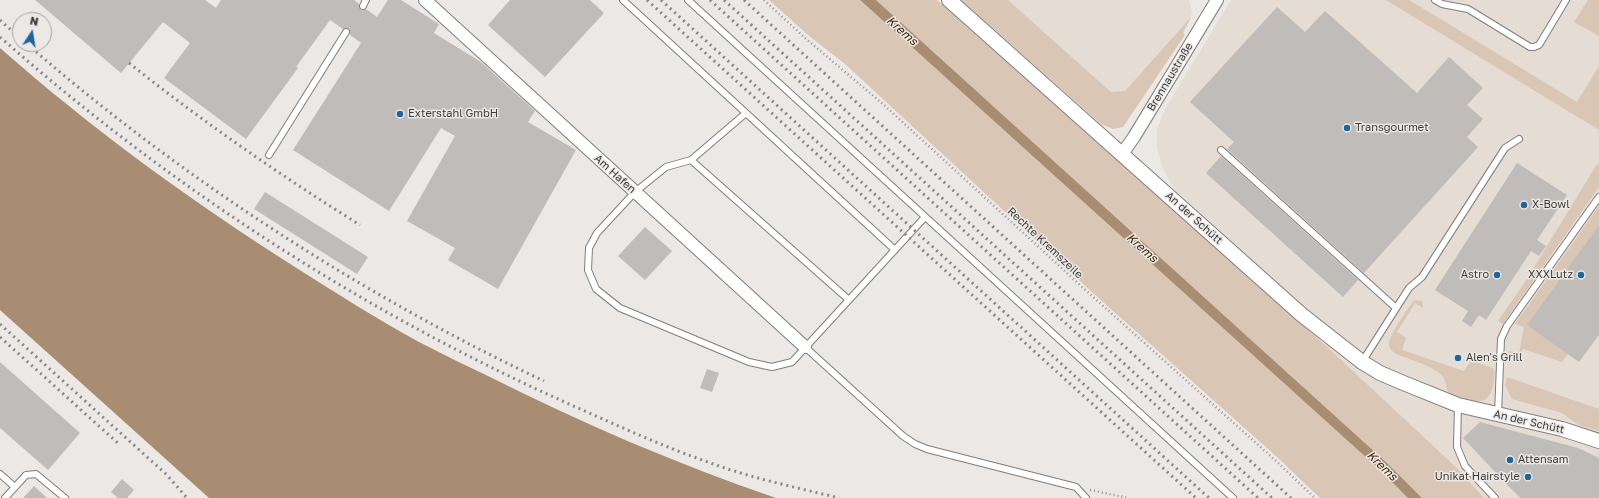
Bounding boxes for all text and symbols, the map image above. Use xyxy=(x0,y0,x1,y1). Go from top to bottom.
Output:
north arrow xyxy=(12,12,52,52)
water label: Krems xyxy=(884,13,920,49)
text: N xyxy=(29,14,40,28)
street label: Brennaustraße xyxy=(1144,40,1196,114)
place label: Exterstahl GmbH xyxy=(408,107,498,121)
marker: Exterstahl GmbH xyxy=(395,109,405,119)
place label: Transgourmet xyxy=(1355,121,1429,135)
marker: Transgourmet xyxy=(1342,123,1352,133)
street label: Am Hafen xyxy=(591,152,639,196)
street label: An der Schütt xyxy=(1163,189,1225,247)
place label: X-Bowl xyxy=(1532,198,1570,212)
marker: X-Bowl xyxy=(1519,200,1529,210)
street label: Rechte Kremszeile xyxy=(1005,205,1085,281)
water label: Krems xyxy=(1124,230,1160,266)
place label: Astro xyxy=(1461,268,1489,282)
place label: XXXLutz xyxy=(1528,268,1573,282)
marker: Astro xyxy=(1492,270,1502,280)
marker: XXXLutz xyxy=(1576,270,1586,280)
place label: Alen's Grill xyxy=(1466,351,1523,365)
marker: Alen's Grill xyxy=(1453,353,1463,363)
street label: An der Schütt xyxy=(1492,407,1566,437)
water label: Krems xyxy=(1364,448,1400,484)
place label: Attensam xyxy=(1518,453,1569,467)
marker: Attensam xyxy=(1505,455,1515,465)
place label: Unikat Hairstyle xyxy=(1435,470,1520,484)
marker: Unikat Hairstyle xyxy=(1523,472,1533,482)

